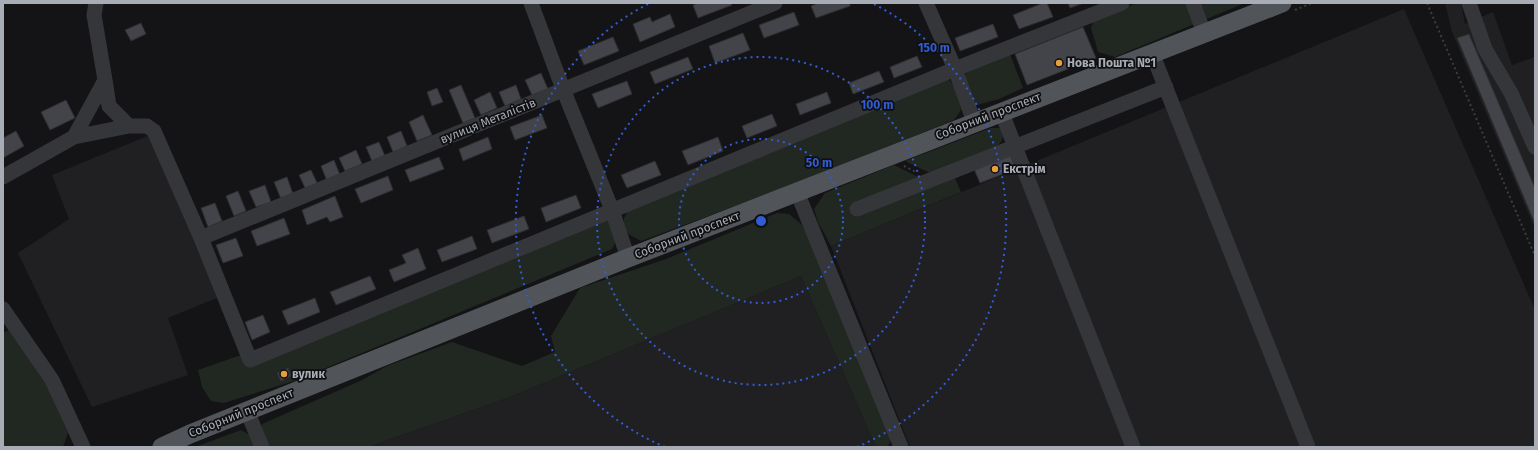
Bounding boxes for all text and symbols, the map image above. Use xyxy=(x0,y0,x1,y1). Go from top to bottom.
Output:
text: 150 m xyxy=(918,41,950,55)
place label: Нова Пошта №1 xyxy=(1067,56,1156,70)
marker: Нова Пошта №1 xyxy=(1054,58,1064,68)
street label: Соборний проспект xyxy=(933,89,1043,143)
street label: вулиця Металістів xyxy=(438,95,538,147)
text: 100 m xyxy=(861,98,893,112)
text: 50 m xyxy=(806,156,832,170)
place label: Екстрім xyxy=(1003,162,1046,176)
marker: Екстрім xyxy=(990,164,1000,174)
street label: Соборний проспект xyxy=(632,208,742,262)
centre of rings xyxy=(754,214,768,228)
place label: вулик xyxy=(292,367,325,381)
marker: вулик xyxy=(279,369,289,379)
street label: Соборний проспект xyxy=(187,385,296,440)

